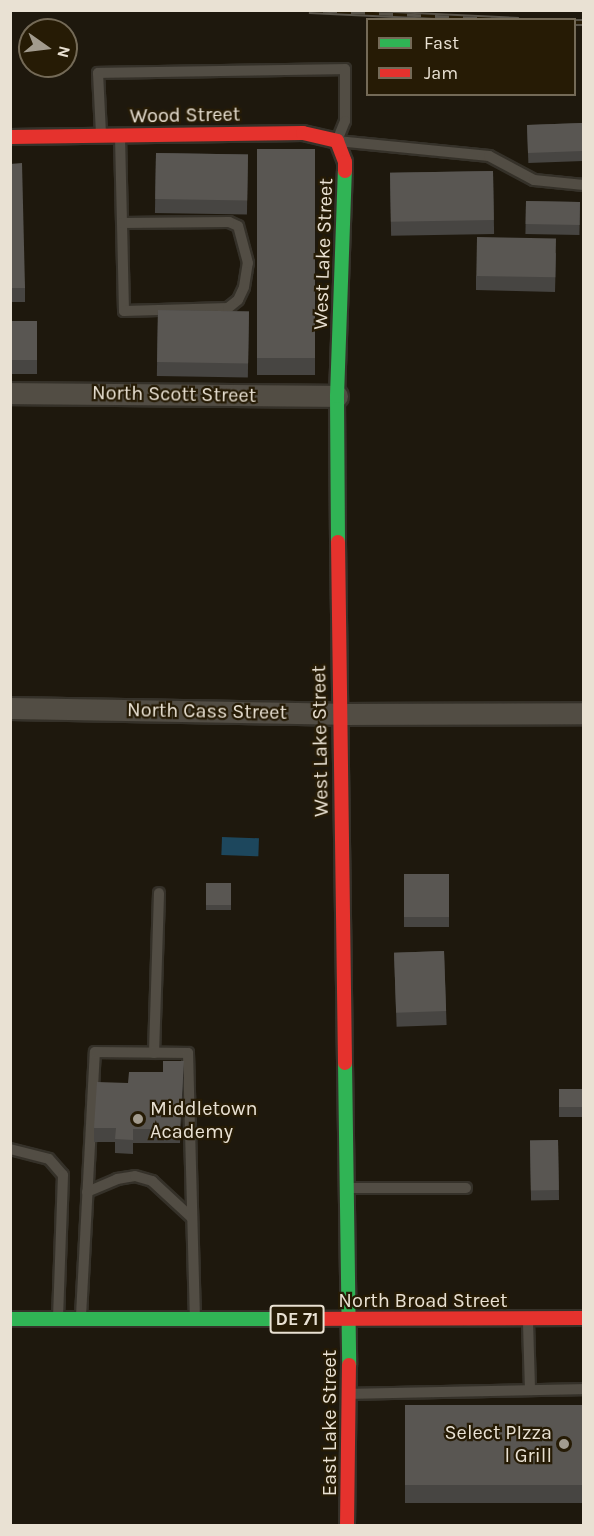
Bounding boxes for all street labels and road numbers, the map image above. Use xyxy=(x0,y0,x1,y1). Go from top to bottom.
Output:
street label: Wood Street xyxy=(129,102,241,128)
street label: West Lake Street xyxy=(308,178,338,330)
street label: North Scott Street xyxy=(92,381,256,407)
street label: West Lake Street xyxy=(307,665,333,817)
street label: North Cass Street xyxy=(127,698,287,724)
street label: North Broad Street xyxy=(338,1288,508,1312)
road number: DE 71 xyxy=(268,1304,326,1334)
street label: East Lake Street xyxy=(317,1350,341,1496)

